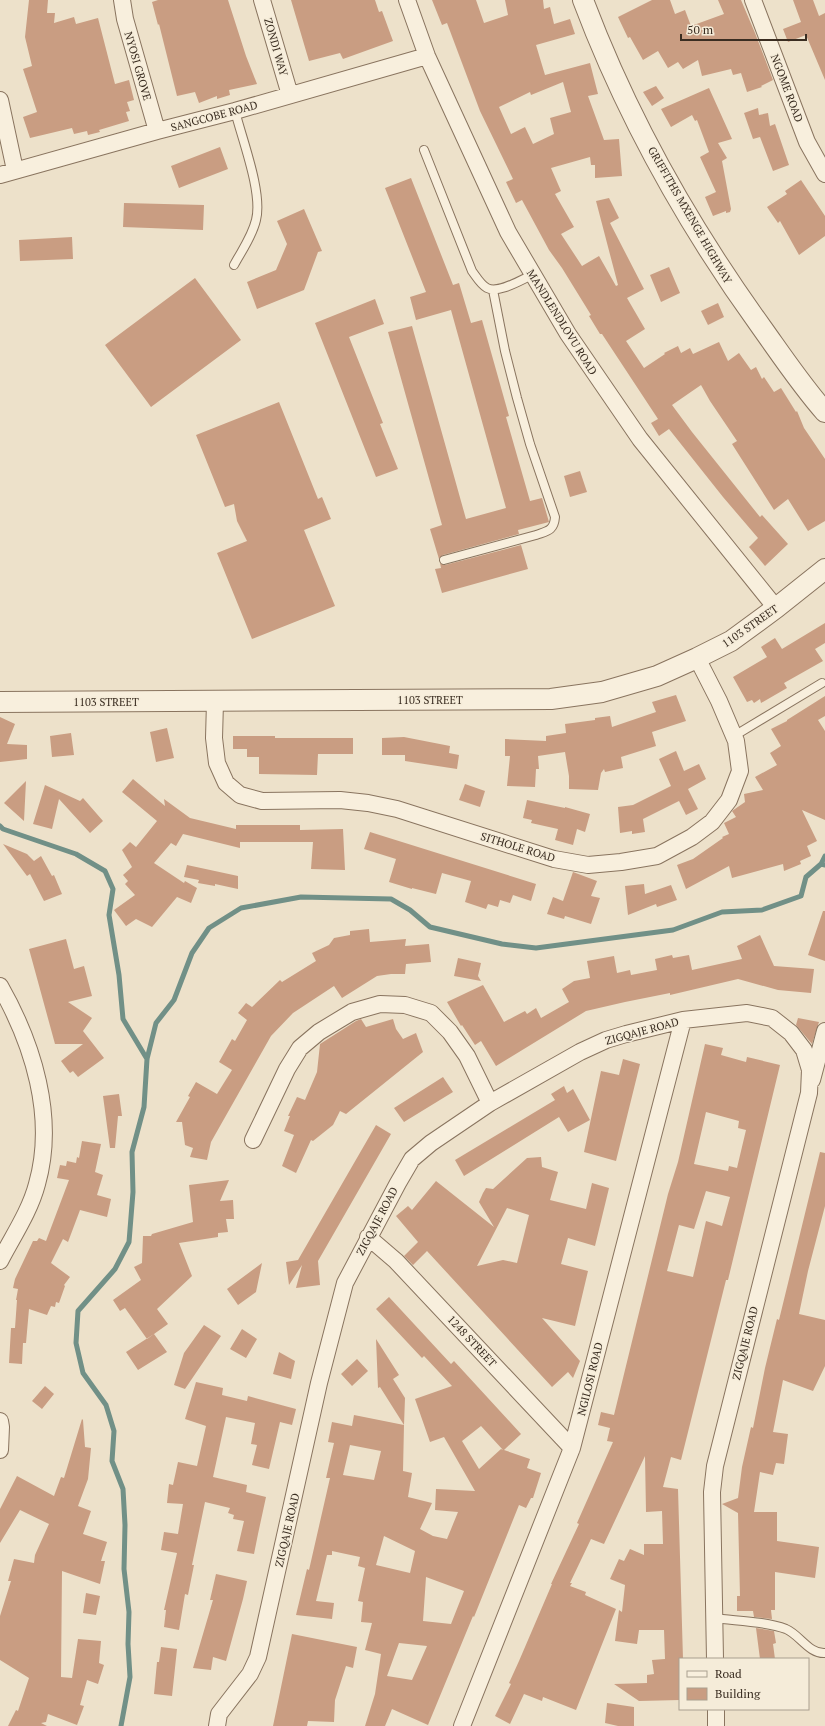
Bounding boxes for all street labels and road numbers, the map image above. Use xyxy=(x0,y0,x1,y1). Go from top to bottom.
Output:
street label: ZONDI WAY xyxy=(261,16,291,79)
street label: NYOSI GROVE xyxy=(121,30,155,102)
street label: NGOME ROAD xyxy=(768,52,806,124)
street label: SANGCOBE ROAD xyxy=(169,98,259,134)
street label: GRIFFITHS MXENGE HIGHWAY xyxy=(645,144,736,287)
street label: MANDLENDLOVU ROAD xyxy=(524,267,600,378)
street label: 1103 STREET xyxy=(719,601,781,651)
street label: 1103 STREET xyxy=(397,693,463,707)
street label: 1103 STREET xyxy=(73,695,139,709)
street label: SITHOLE ROAD xyxy=(479,829,557,865)
street label: ZIGQAJE ROAD xyxy=(604,1014,680,1048)
street label: ZIGQAJE ROAD xyxy=(353,1184,401,1258)
street label: ZIGQAJE ROAD xyxy=(729,1304,761,1381)
street label: 1248 STREET xyxy=(445,1312,500,1370)
street label: NGILOSI ROAD xyxy=(574,1341,606,1417)
street label: ZIGQAJE ROAD xyxy=(272,1491,302,1568)

